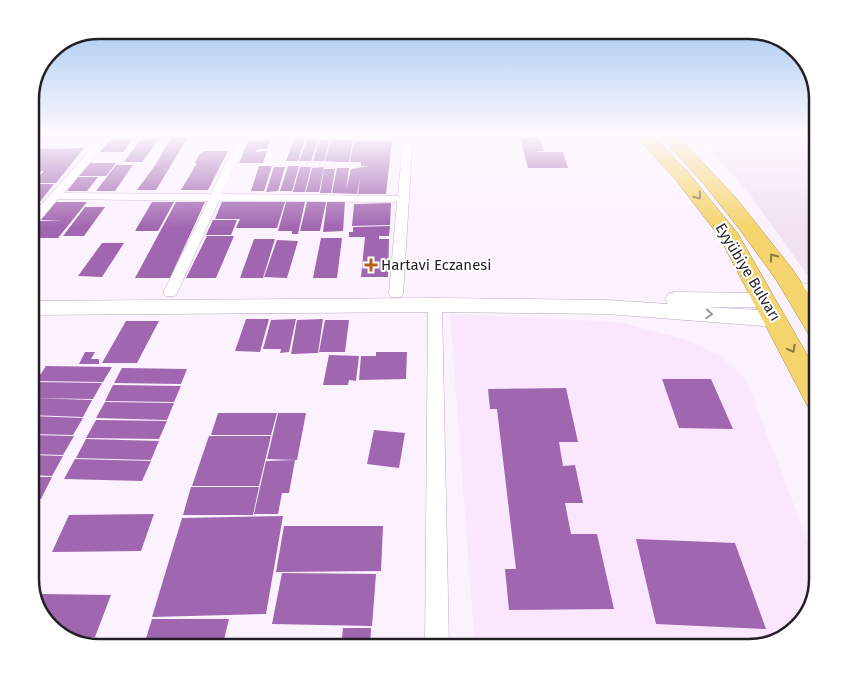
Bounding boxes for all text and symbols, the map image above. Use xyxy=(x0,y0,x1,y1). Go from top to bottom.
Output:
one-way arrow xyxy=(693,190,701,199)
street label: Eyyübiye Bulvarı xyxy=(712,220,784,324)
one-way arrow xyxy=(770,254,779,263)
place label: Hartavi Eczanesi xyxy=(381,256,492,274)
marker: Hartavi Eczanesi xyxy=(365,259,377,271)
one-way arrow xyxy=(705,309,713,320)
one-way arrow xyxy=(786,344,796,353)

